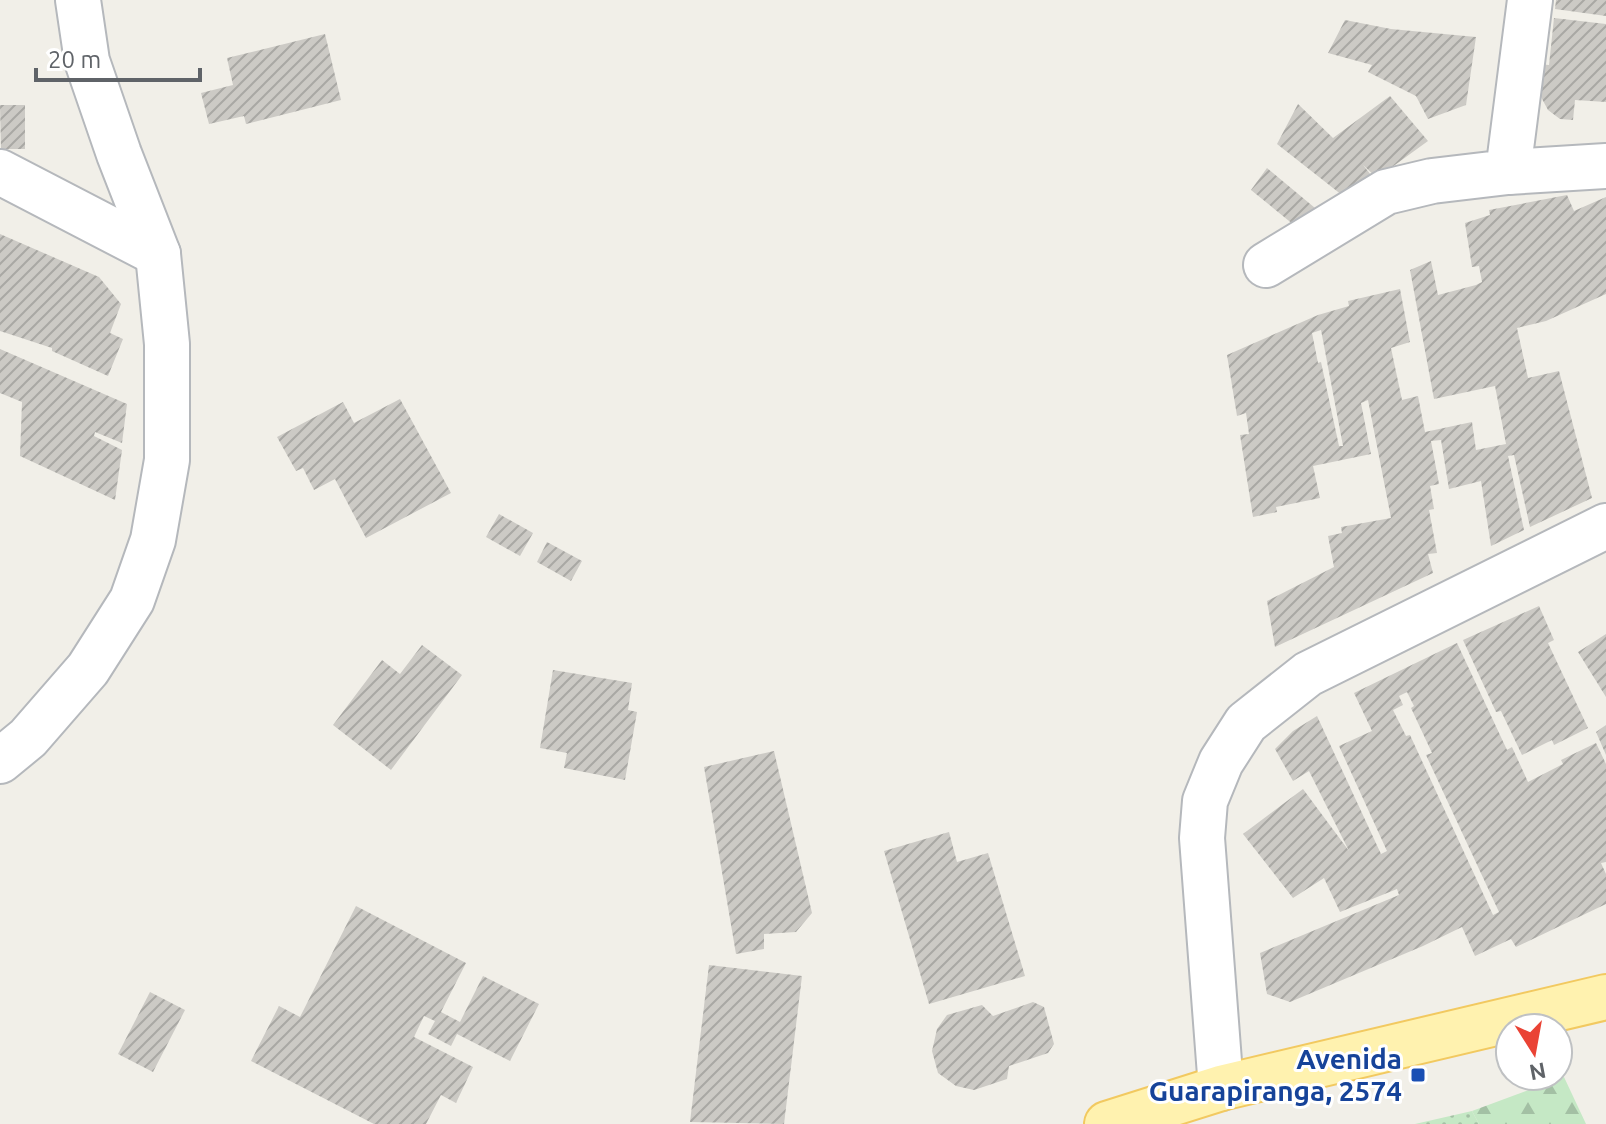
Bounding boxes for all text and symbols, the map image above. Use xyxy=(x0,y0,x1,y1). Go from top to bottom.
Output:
scale bar xyxy=(36,32,200,82)
text: 20 m xyxy=(48,46,101,73)
north arrow xyxy=(1494,1012,1574,1092)
place label: Avenida Guarapiranga, 2574 xyxy=(1149,1043,1402,1106)
text: N xyxy=(1527,1058,1548,1086)
marker: Avenida Guarapiranga, 2574 xyxy=(1409,1066,1427,1084)

